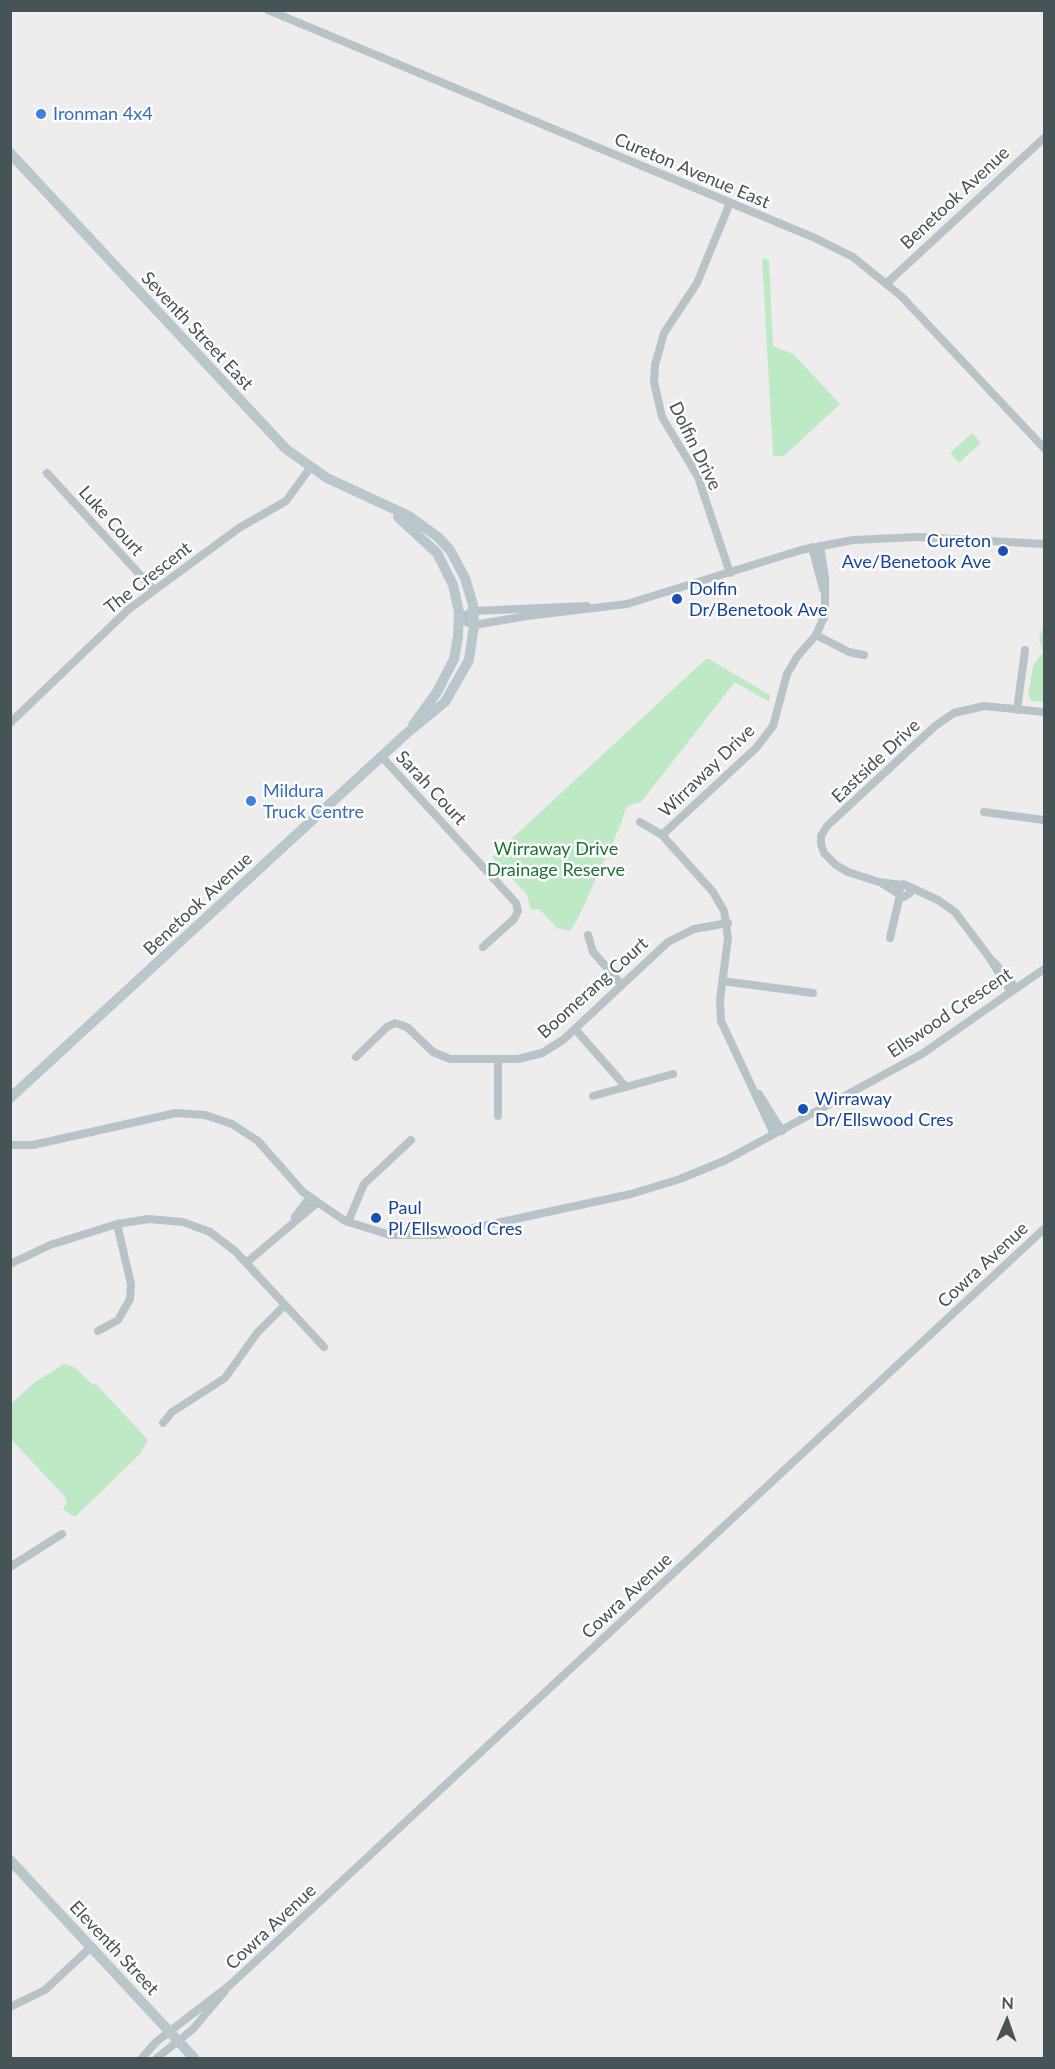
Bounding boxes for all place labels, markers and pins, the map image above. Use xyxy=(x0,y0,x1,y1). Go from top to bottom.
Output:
place label: Ironman 4x4 xyxy=(53,103,153,125)
marker: Ironman 4x4 xyxy=(34,107,48,121)
place label: Cureton Ave/Benetook Ave xyxy=(842,530,991,572)
marker: Cureton Ave/Benetook Ave xyxy=(996,544,1010,558)
place label: Dolfin Dr/Benetook Ave xyxy=(689,578,828,620)
marker: Dolfin Dr/Benetook Ave xyxy=(670,592,684,606)
place label: Mildura Truck Centre xyxy=(263,780,364,822)
marker: Mildura Truck Centre xyxy=(244,794,258,808)
place label: Wirraway Dr/Ellswood Cres xyxy=(815,1088,954,1130)
marker: Wirraway Dr/Ellswood Cres xyxy=(796,1102,810,1116)
place label: Paul Pl/Ellswood Cres xyxy=(388,1197,522,1240)
marker: Paul Pl/Ellswood Cres xyxy=(369,1211,383,1225)

